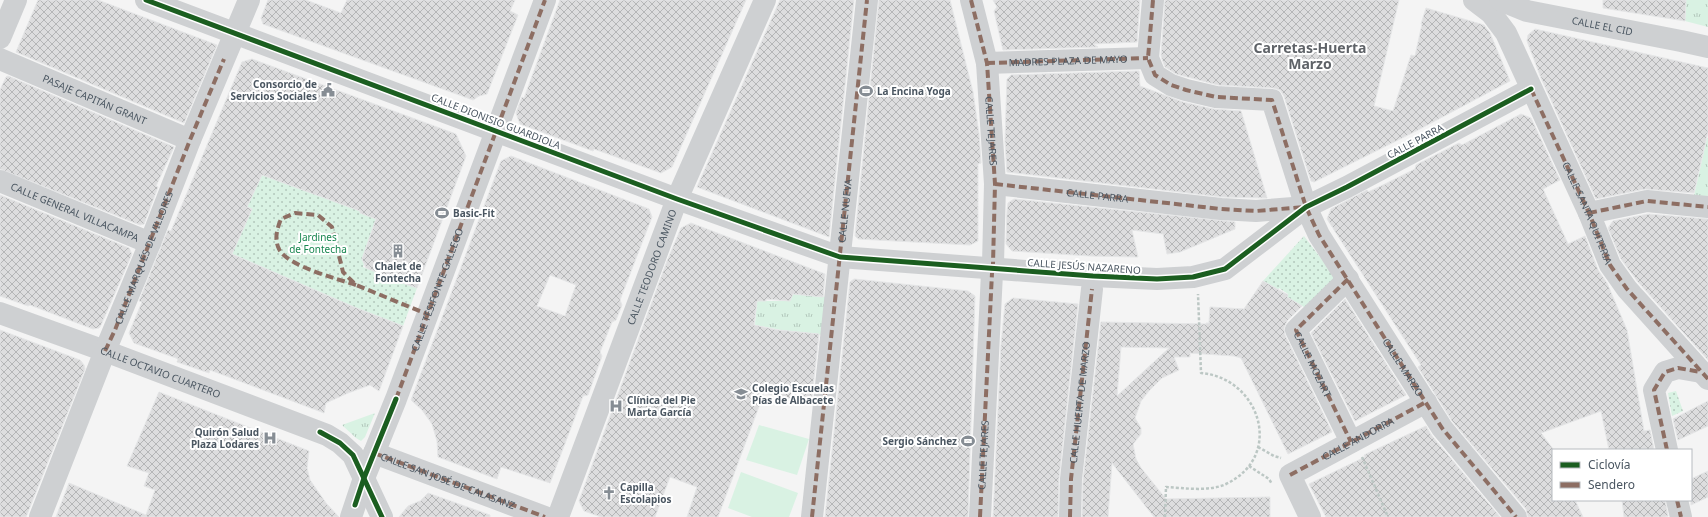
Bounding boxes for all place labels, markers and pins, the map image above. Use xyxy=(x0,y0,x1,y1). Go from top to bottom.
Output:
place label: Consorcio de Servicios Sociales xyxy=(230,77,317,103)
public building icon: Consorcio de Servicios Sociales xyxy=(320,82,336,98)
sports icon: La Encina Yoga xyxy=(858,83,874,99)
place label: La Encina Yoga xyxy=(877,84,951,98)
sports icon: Basic-Fit xyxy=(434,205,450,221)
place label: Basic-Fit xyxy=(453,206,495,220)
building icon: Chalet de Fontecha xyxy=(390,243,406,259)
place label: Chalet de Fontecha xyxy=(374,259,422,285)
place label: Colegio Escuelas Pías de Albacete xyxy=(752,381,834,407)
school or university icon: Colegio Escuelas Pías de Albacete xyxy=(733,386,749,402)
place label: Clínica del Pie Marta García xyxy=(627,393,696,419)
hospital icon: Clínica del Pie Marta García xyxy=(608,398,624,414)
place label: Quirón Salud Plaza Lodares xyxy=(191,425,259,451)
hospital icon: Quirón Salud Plaza Lodares xyxy=(262,430,278,446)
sports icon: Sergio Sánchez xyxy=(960,433,976,449)
place label: Sergio Sánchez xyxy=(883,434,957,448)
place label: Capilla Escolapios xyxy=(620,480,672,506)
church icon: Capilla Escolapios xyxy=(601,485,617,501)

